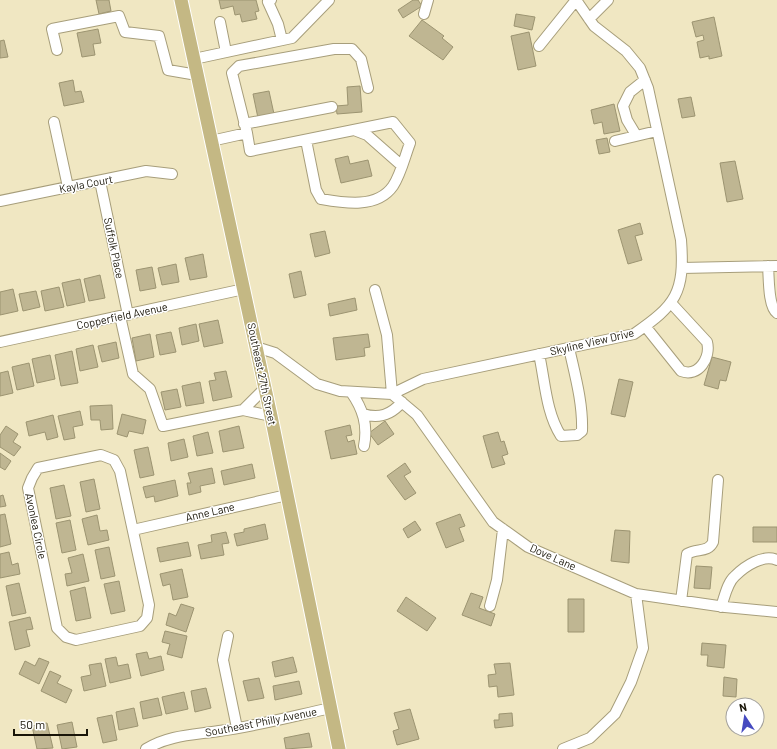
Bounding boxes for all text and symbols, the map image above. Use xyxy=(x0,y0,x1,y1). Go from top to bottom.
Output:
street label: Kayla Court xyxy=(58,172,114,195)
street label: Suffolk Place xyxy=(102,216,127,280)
street label: Copperfield Avenue xyxy=(75,299,169,332)
street label: Southeast 27th Street xyxy=(245,322,280,426)
street label: Skyline View Drive xyxy=(549,325,635,358)
street label: Avonlea Circle xyxy=(23,492,50,560)
street label: Anne Lane xyxy=(184,500,236,523)
street label: Dove Lane xyxy=(528,541,578,573)
north arrow xyxy=(725,697,765,737)
text: N xyxy=(738,700,748,714)
street label: Southeast Philly Avenue xyxy=(204,704,318,739)
scale bar xyxy=(14,711,87,737)
text: 50 m xyxy=(20,717,45,731)

